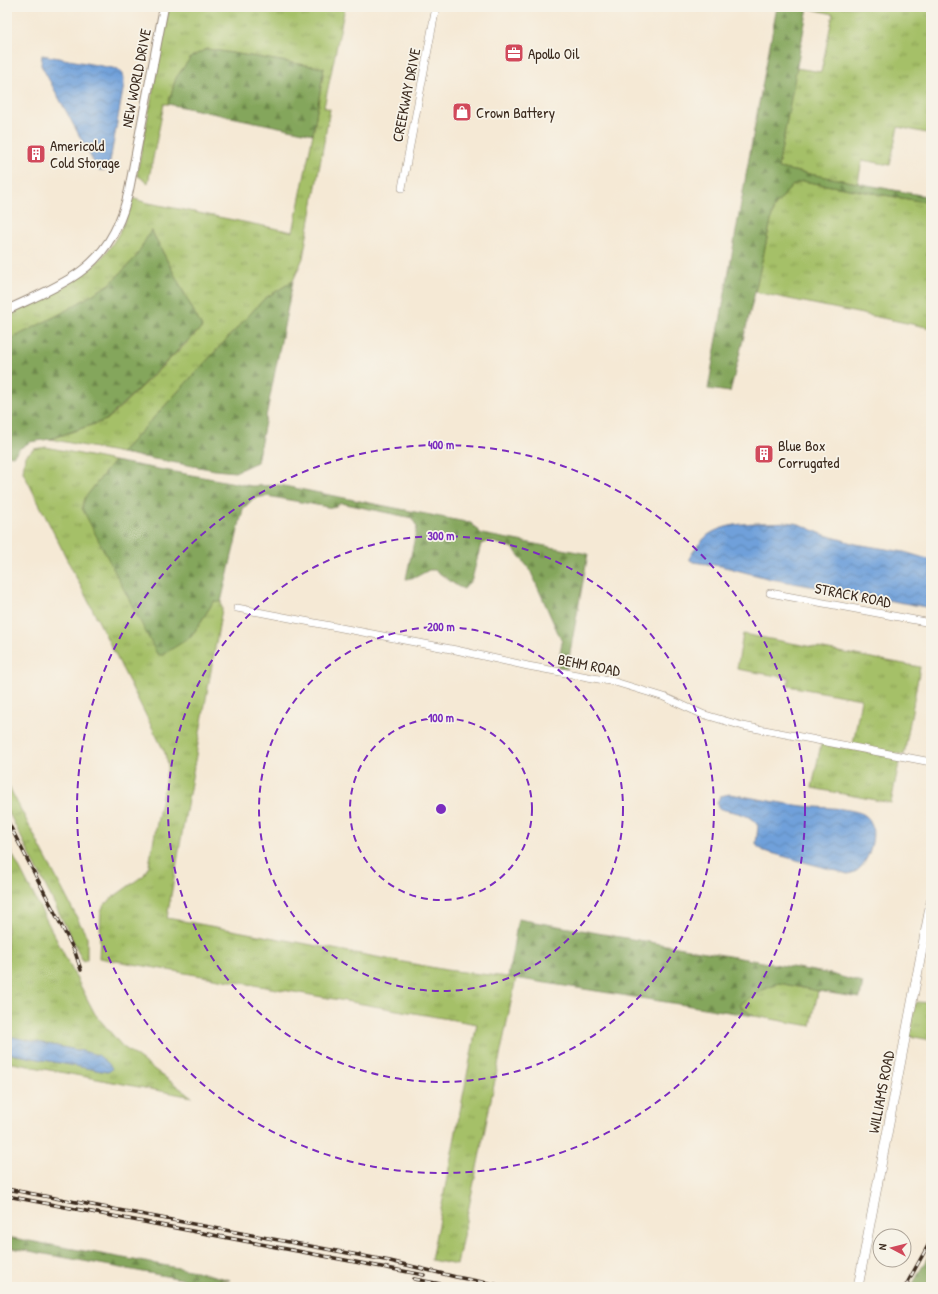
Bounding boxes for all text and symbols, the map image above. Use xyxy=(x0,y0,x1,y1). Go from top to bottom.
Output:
street label: NEW WORLD DRIVE xyxy=(116,26,156,129)
office icon: Apollo Oil xyxy=(503,42,525,64)
place label: Apollo Oil xyxy=(528,43,579,64)
street label: CREEKWAY DRIVE xyxy=(387,46,425,144)
shop icon: Crown Battery xyxy=(451,101,473,123)
place label: Crown Battery xyxy=(476,102,555,123)
place label: Americold Cold Storage xyxy=(50,135,120,173)
building icon: Americold Cold Storage xyxy=(25,143,47,165)
place label: Blue Box Corrugated xyxy=(778,435,840,473)
text: 400 m xyxy=(428,436,454,453)
building icon: Blue Box Corrugated xyxy=(753,443,775,465)
text: 300 m xyxy=(427,527,455,544)
street label: STRACK ROAD xyxy=(813,577,894,613)
text: 200 m xyxy=(427,618,455,635)
street label: BEHM ROAD xyxy=(556,649,623,682)
text: 100 m xyxy=(428,709,454,726)
centre of rings xyxy=(434,802,448,816)
street label: WILLIAMS ROAD xyxy=(863,1048,899,1135)
north arrow xyxy=(872,1228,912,1268)
text: N xyxy=(875,1243,889,1251)

